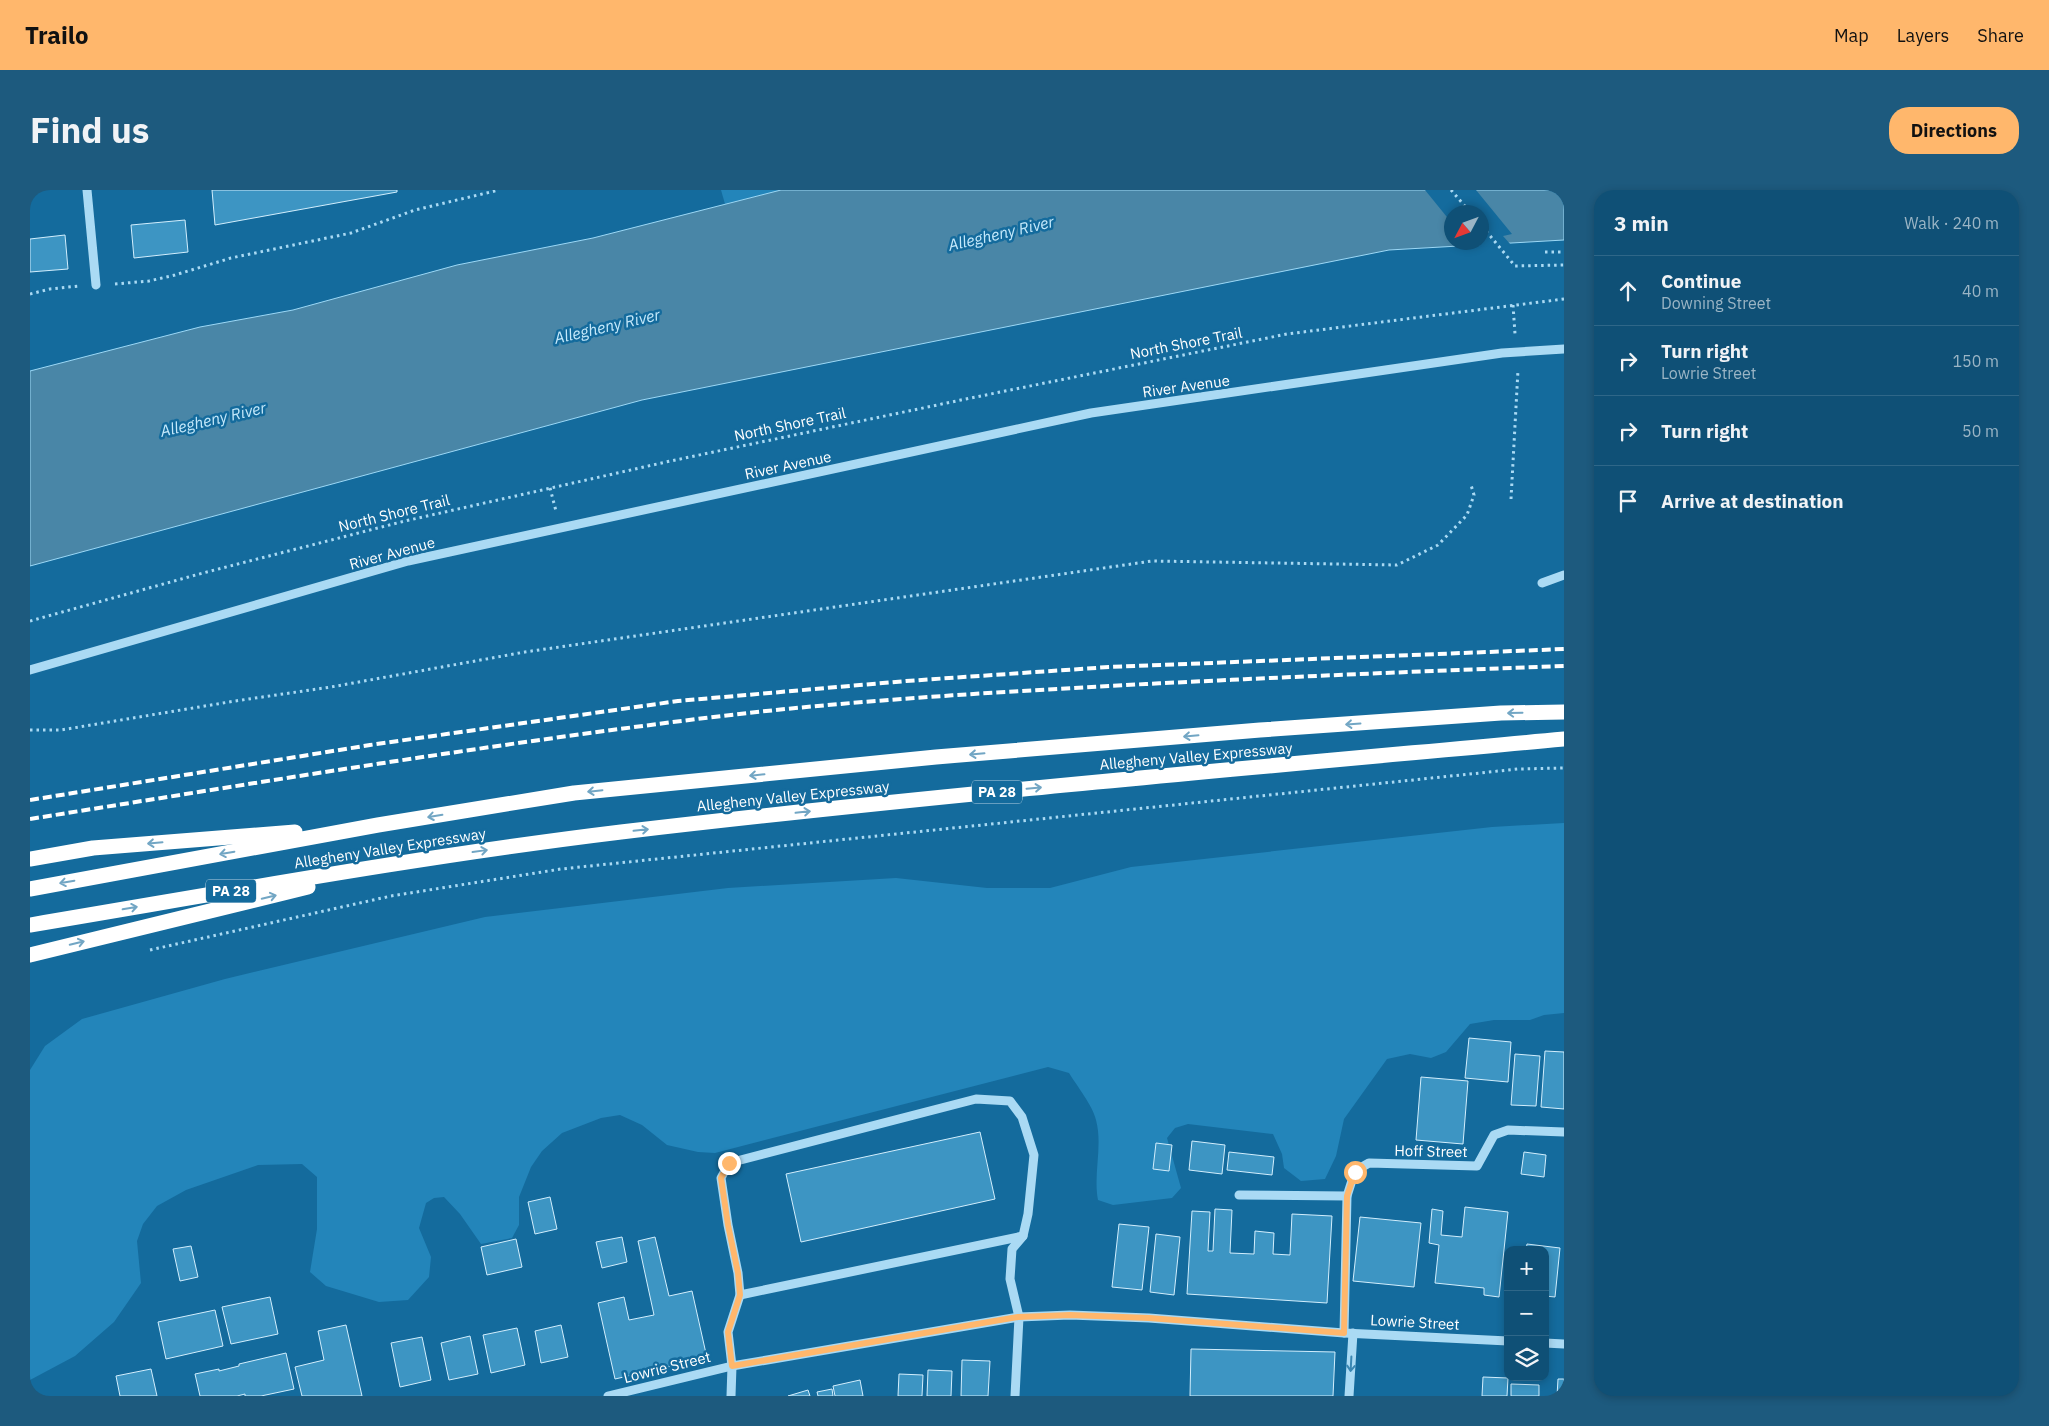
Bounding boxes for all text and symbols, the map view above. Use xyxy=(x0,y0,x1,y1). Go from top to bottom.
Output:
text: Trailo xyxy=(25,19,89,51)
text: Map xyxy=(1834,24,1869,47)
text: Layers xyxy=(1897,24,1949,47)
text: Share xyxy=(1977,24,2024,47)
text: Find us xyxy=(30,107,149,153)
button: Directions xyxy=(1889,107,2019,154)
north arrow xyxy=(1444,205,1489,250)
text: 3 min xyxy=(1614,209,1669,237)
water label: Allegheny River xyxy=(945,211,1057,255)
text: Walk · 240 m xyxy=(1904,213,1999,233)
text: Continue xyxy=(1661,269,1741,293)
icon: ahead xyxy=(1614,277,1642,305)
text: 40 m xyxy=(1962,281,1999,301)
text: Downing Street xyxy=(1661,293,1771,313)
water label: Allegheny River xyxy=(551,304,663,348)
street label: North Shore Trail xyxy=(1128,323,1244,363)
text: Turn right xyxy=(1661,339,1748,363)
icon: right xyxy=(1614,347,1642,375)
text: 150 m xyxy=(1952,351,1999,371)
text: Lowrie Street xyxy=(1661,363,1756,383)
street label: River Avenue xyxy=(1141,370,1231,402)
water label: Allegheny River xyxy=(157,397,269,441)
street label: North Shore Trail xyxy=(732,403,848,445)
icon: right xyxy=(1614,417,1642,445)
text: Turn right xyxy=(1661,419,1748,443)
text: 50 m xyxy=(1962,421,1999,441)
street label: River Avenue xyxy=(743,447,833,483)
icon: arrive xyxy=(1614,487,1642,515)
text: Arrive at destination xyxy=(1661,489,1844,513)
street label: North Shore Trail xyxy=(336,490,452,536)
street label: River Avenue xyxy=(347,532,437,574)
one-way arrow xyxy=(1508,708,1524,718)
one-way arrow xyxy=(1345,719,1361,728)
one-way arrow xyxy=(1183,731,1199,741)
street label: Allegheny Valley Expressway xyxy=(1099,738,1294,774)
one-way arrow xyxy=(969,749,985,759)
one-way arrow xyxy=(749,770,765,780)
street label: Allegheny Valley Expressway xyxy=(696,776,891,816)
road number: PA 28 xyxy=(972,780,1022,804)
one-way arrow xyxy=(1025,784,1041,793)
one-way arrow xyxy=(587,786,603,796)
one-way arrow xyxy=(794,807,810,817)
one-way arrow xyxy=(427,811,443,821)
street label: Allegheny Valley Expressway xyxy=(293,823,488,873)
one-way arrow xyxy=(633,825,649,835)
one-way arrow xyxy=(148,838,164,848)
one-way arrow xyxy=(472,846,488,856)
one-way arrow xyxy=(220,848,236,858)
one-way arrow xyxy=(60,878,76,888)
road number: PA 28 xyxy=(206,879,256,902)
one-way arrow xyxy=(261,892,277,901)
one-way arrow xyxy=(121,903,137,913)
one-way arrow xyxy=(69,938,85,948)
street label: Hoff Street xyxy=(1394,1141,1468,1161)
route end xyxy=(718,1152,741,1175)
route start xyxy=(1344,1161,1367,1184)
map controls xyxy=(1504,1246,1549,1381)
button: + xyxy=(1504,1246,1549,1291)
button: − xyxy=(1504,1291,1549,1336)
street label: Lowrie Street xyxy=(1370,1310,1460,1334)
button: layers xyxy=(1504,1336,1549,1381)
street label: Lowrie Street xyxy=(621,1347,713,1387)
one-way arrow xyxy=(1346,1356,1355,1372)

